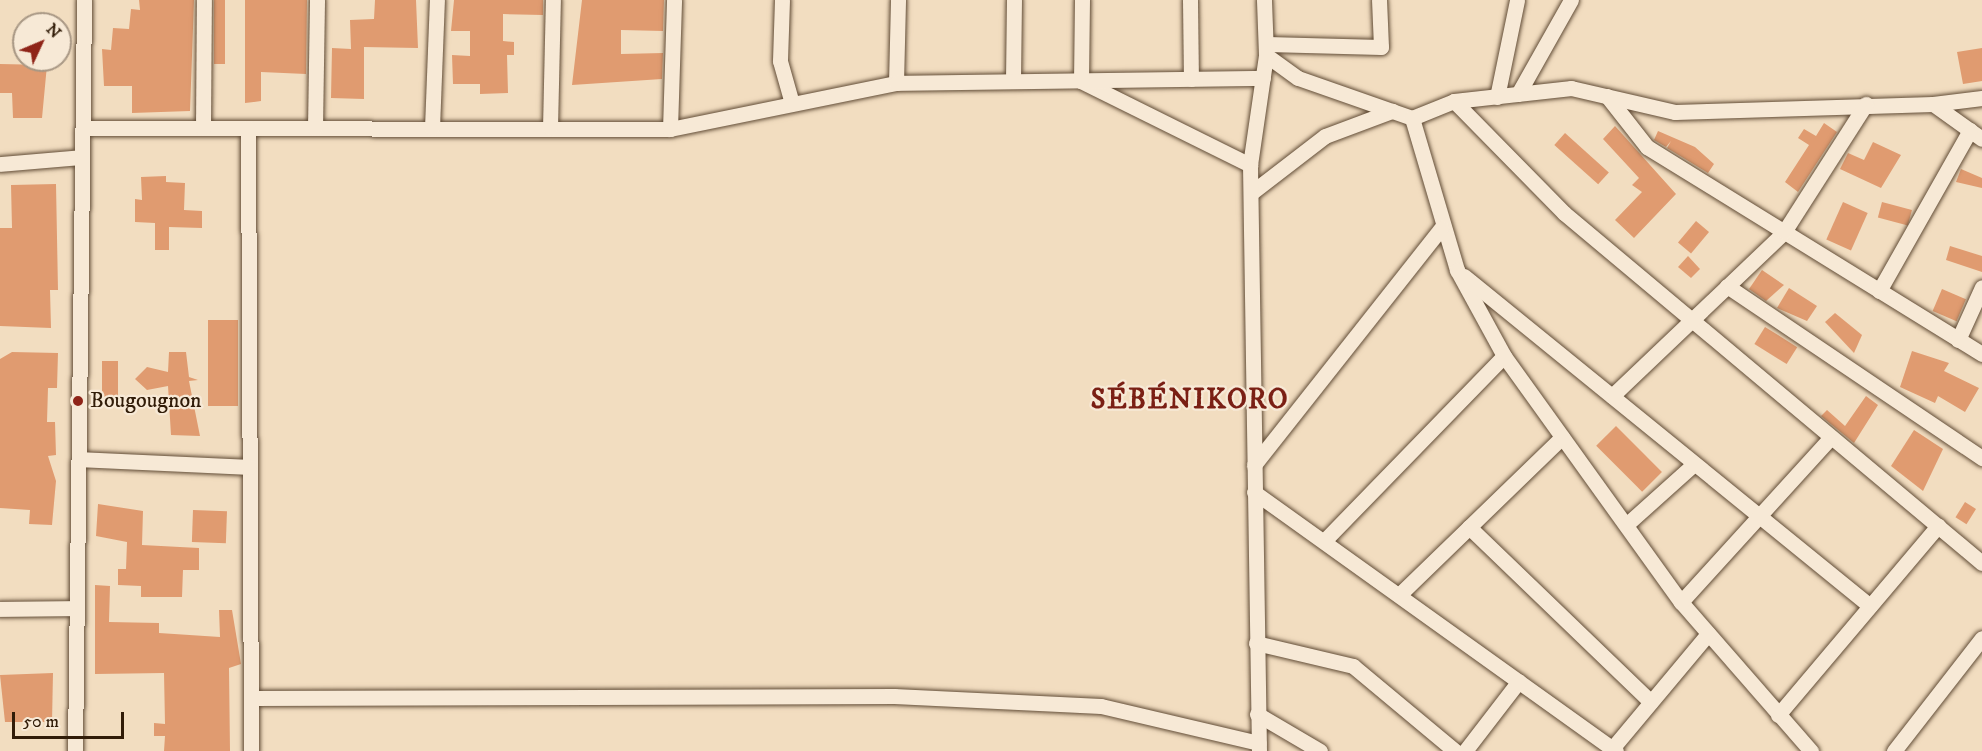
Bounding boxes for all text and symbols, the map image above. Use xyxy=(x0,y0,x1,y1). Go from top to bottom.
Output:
north arrow xyxy=(12,12,72,72)
text: N xyxy=(42,19,65,43)
district label: SÉBÉNIKORO xyxy=(1091,383,1289,417)
place label: Bougougnon xyxy=(90,388,202,414)
marker: Bougougnon xyxy=(71,394,85,408)
scale bar xyxy=(15,700,128,738)
text: 50 m xyxy=(23,711,59,733)

